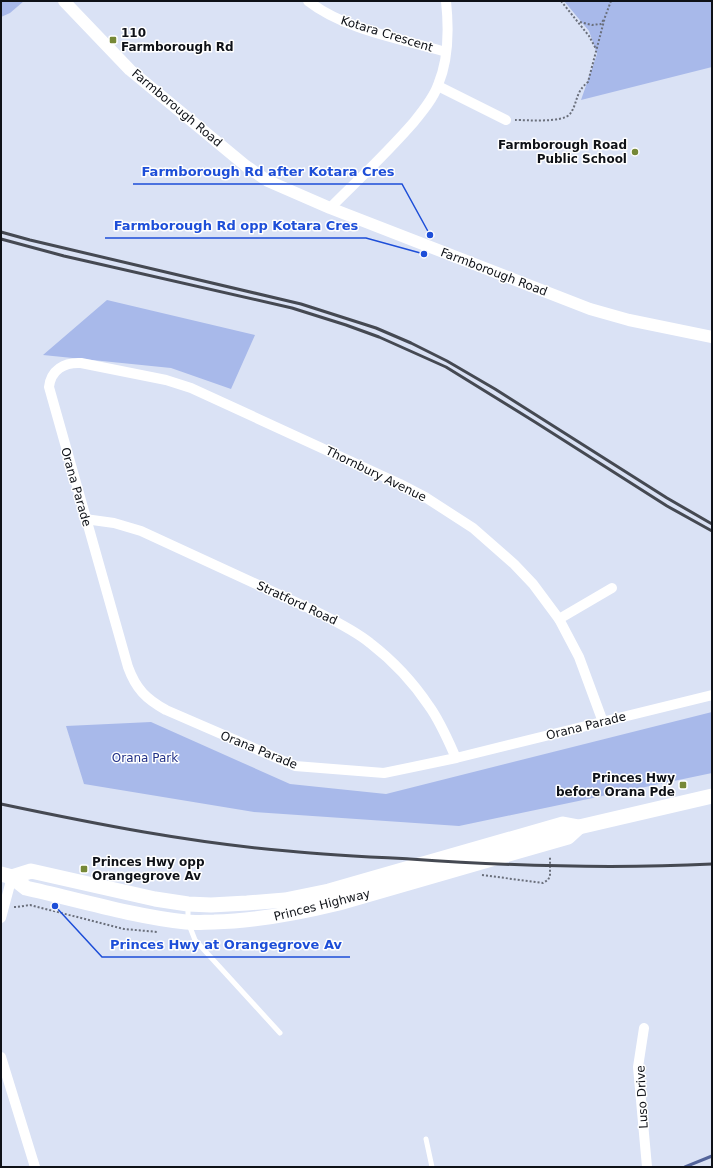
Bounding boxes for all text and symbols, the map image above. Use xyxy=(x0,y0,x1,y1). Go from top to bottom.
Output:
street label: Kotara Crescent xyxy=(339,13,435,55)
place label: 110 Farmborough Rd xyxy=(121,26,234,54)
marker: 110 Farmborough Rd xyxy=(108,35,118,45)
street label: Farmborough Road xyxy=(129,66,225,150)
place label: Farmborough Road Public School xyxy=(498,138,627,166)
marker: Farmborough Road Public School xyxy=(630,147,640,157)
callout: Farmborough Rd after Kotara Cres xyxy=(133,159,402,184)
text: Farmborough Rd after Kotara Cres xyxy=(142,164,395,179)
callout: Farmborough Rd opp Kotara Cres xyxy=(105,213,366,238)
text: Farmborough Rd opp Kotara Cres xyxy=(114,218,359,233)
street label: Farmborough Road xyxy=(439,245,549,299)
street label: Thornbury Avenue xyxy=(322,443,429,504)
street label: Orana Parade xyxy=(58,446,94,528)
street label: Stratford Road xyxy=(255,578,339,628)
street label: Orana Parade xyxy=(545,709,627,743)
street label: Orana Parade xyxy=(218,728,300,772)
park label: Orana Park xyxy=(112,751,178,765)
place label: Princes Hwy before Orana Pde xyxy=(556,771,675,799)
marker: Princes Hwy before Orana Pde xyxy=(678,780,688,790)
place label: Princes Hwy opp Orangegrove Av xyxy=(92,855,205,883)
marker: Princes Hwy opp Orangegrove Av xyxy=(79,864,89,874)
street label: Princes Highway xyxy=(272,886,372,924)
callout: Princes Hwy at Orangegrove Av xyxy=(102,932,350,957)
text: Princes Hwy at Orangegrove Av xyxy=(110,937,343,952)
street label: Luso Drive xyxy=(633,1065,651,1129)

